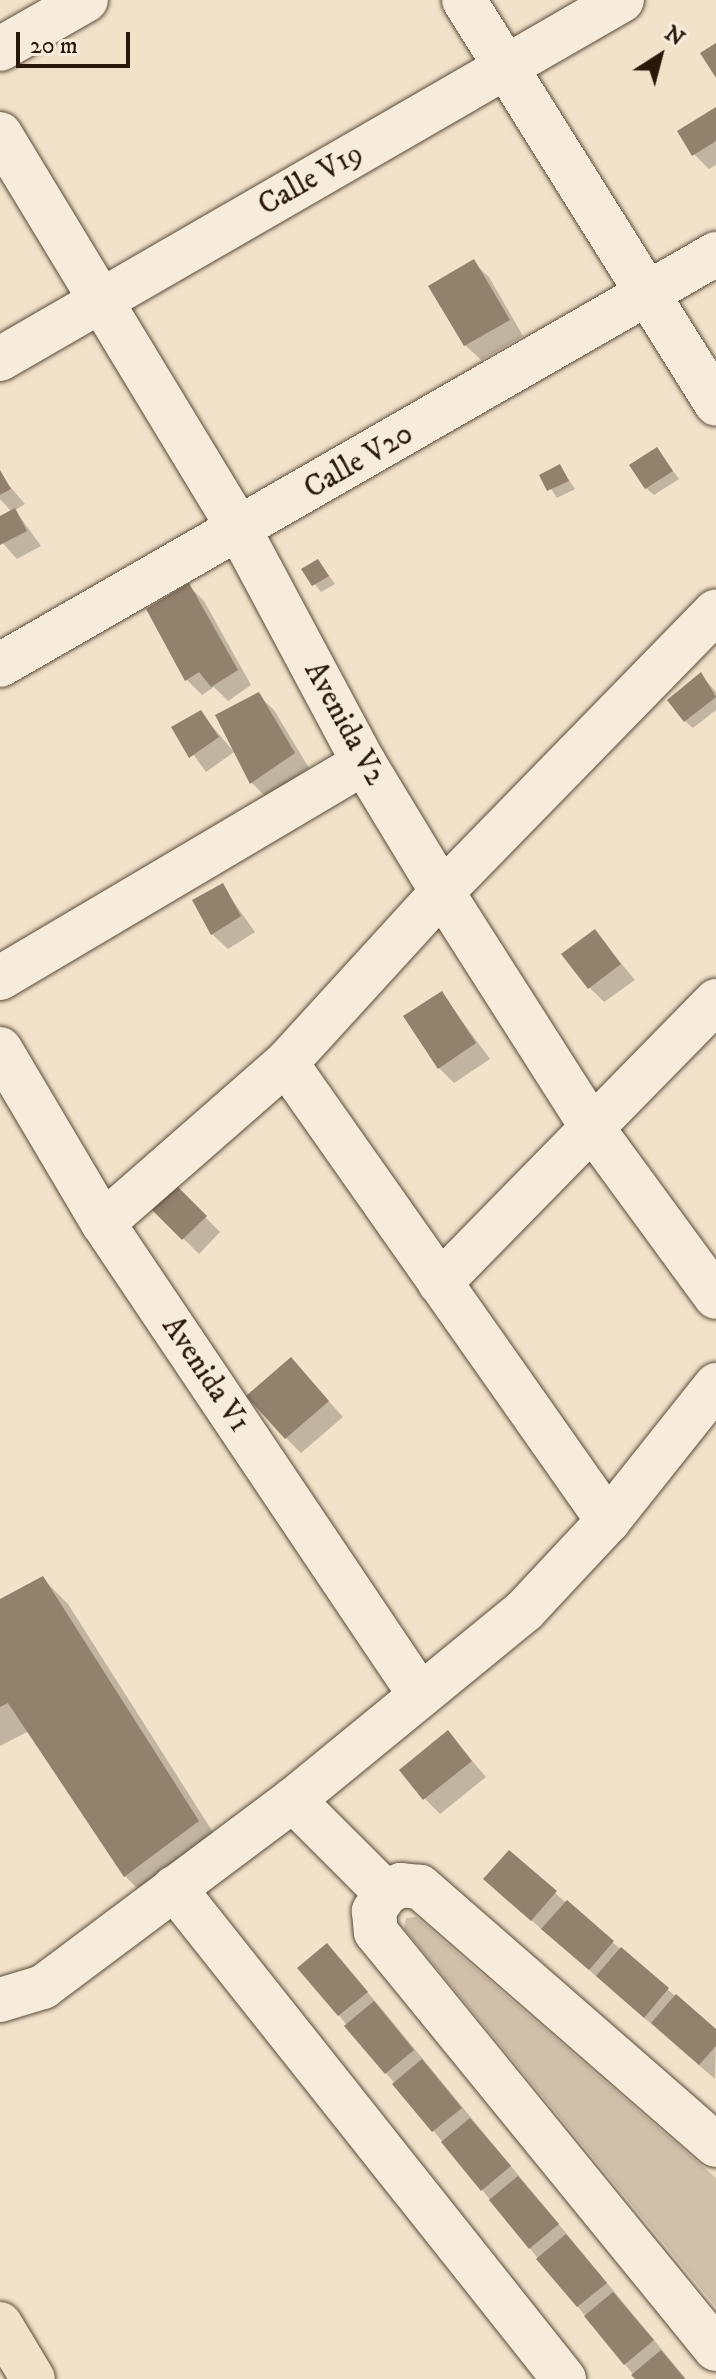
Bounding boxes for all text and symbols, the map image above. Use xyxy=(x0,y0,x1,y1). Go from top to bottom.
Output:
scale bar xyxy=(20,16,134,66)
north arrow xyxy=(620,16,700,96)
text: N xyxy=(659,20,690,52)
text: 20 m xyxy=(30,31,78,61)
street label: Calle V19 xyxy=(252,136,370,224)
street label: Calle V20 xyxy=(298,417,420,507)
street label: Avenida V2 xyxy=(295,656,393,792)
street label: Avenida V1 xyxy=(153,1310,257,1440)

